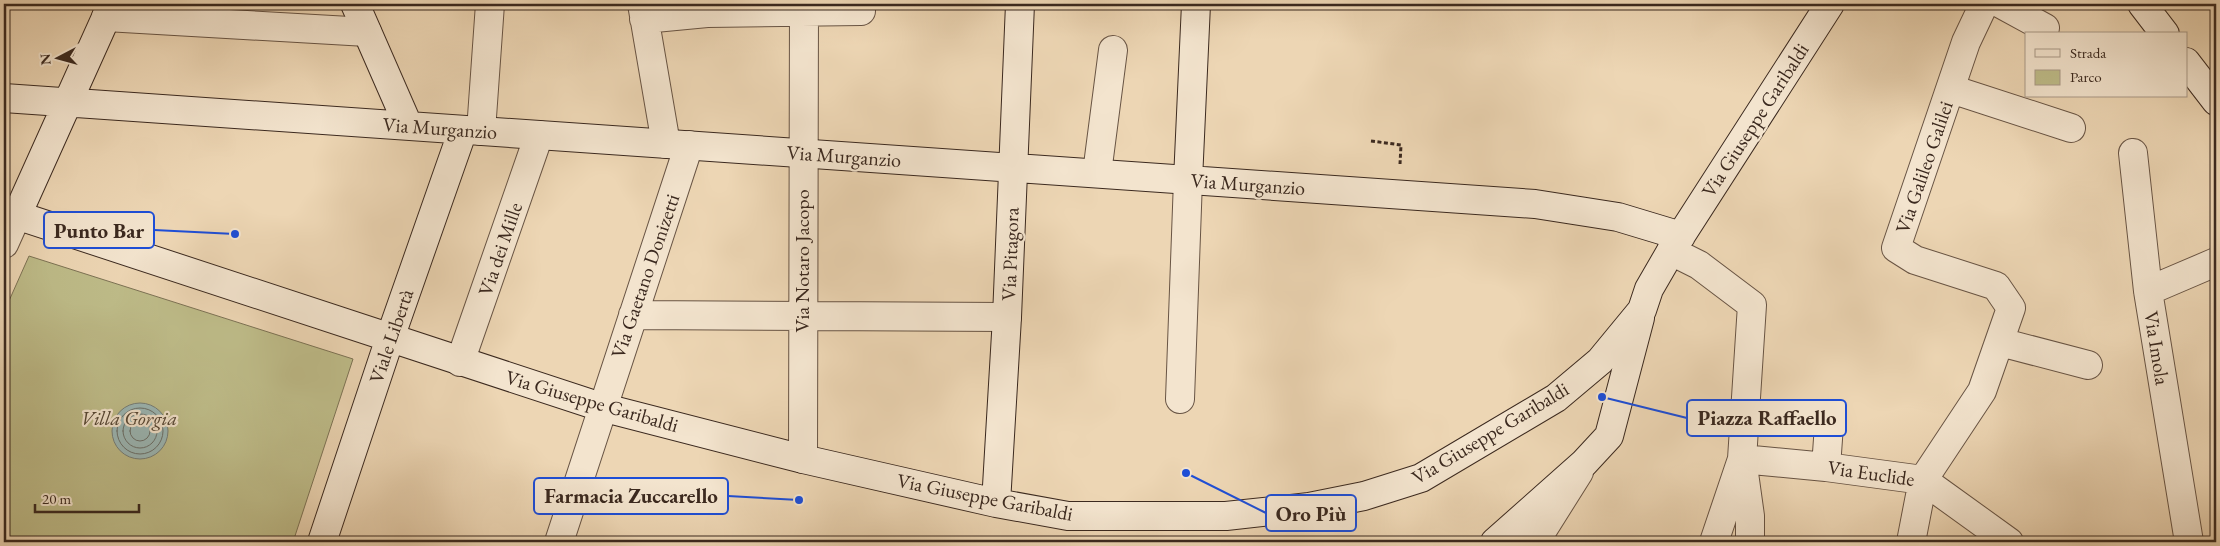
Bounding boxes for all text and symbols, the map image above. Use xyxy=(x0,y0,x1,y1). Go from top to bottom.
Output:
north arrow xyxy=(32,32,82,82)
legend xyxy=(2025,32,2188,98)
street label: Via Giuseppe Garibaldi xyxy=(1695,38,1815,202)
text: Strada xyxy=(2070,43,2106,62)
text: N xyxy=(35,52,55,66)
text: Parco xyxy=(2070,67,2102,86)
street label: Via Galileo Galilei xyxy=(1889,97,1959,237)
street label: Via Murganzio xyxy=(382,111,498,145)
street label: Via Murganzio xyxy=(786,139,902,173)
street label: Via Murganzio xyxy=(1190,167,1306,201)
street label: Via Notaro Jacopo xyxy=(789,189,815,333)
street label: Via Gaetano Donizetti xyxy=(605,190,685,362)
street label: Via dei Mille xyxy=(472,199,528,299)
street label: Via Pitagora xyxy=(995,207,1025,301)
callout: Punto Bar xyxy=(44,212,154,248)
text: Punto Bar xyxy=(54,217,144,244)
street label: Viale Libertà xyxy=(363,285,419,387)
street label: Via Imola xyxy=(2138,309,2176,387)
street label: Via Giuseppe Garibaldi xyxy=(503,364,682,438)
street label: Via Giuseppe Garibaldi xyxy=(1407,376,1573,490)
callout: Piazza Raffaello xyxy=(1687,400,1846,436)
text: Piazza Raffaello xyxy=(1697,404,1837,431)
park label: Villa Gorgia xyxy=(81,405,177,431)
street label: Via Euclide xyxy=(1826,454,1916,492)
street label: Via Giuseppe Garibaldi xyxy=(895,467,1075,527)
callout: Farmacia Zuccarello xyxy=(534,478,728,514)
scale bar xyxy=(35,481,139,513)
text: Farmacia Zuccarello xyxy=(544,482,718,509)
text: 20 m xyxy=(42,489,71,508)
callout: Oro Più xyxy=(1266,495,1356,531)
text: Oro Più xyxy=(1276,500,1347,527)

